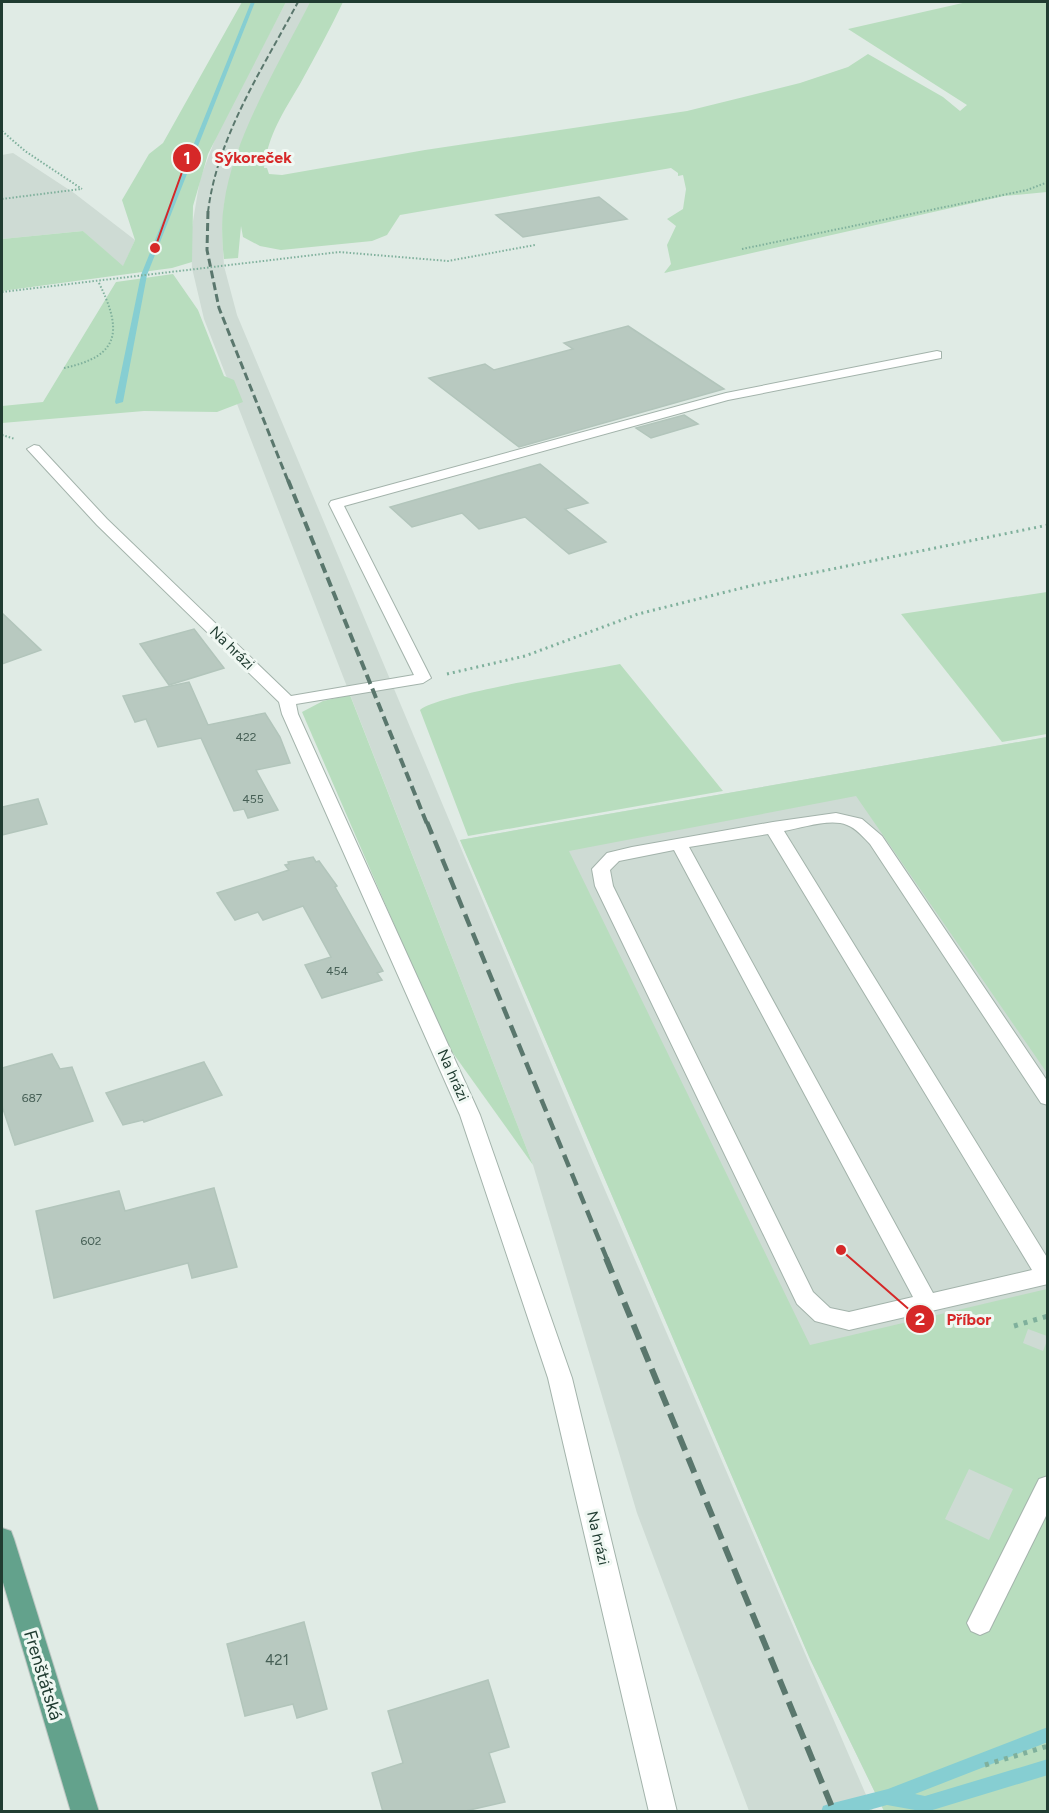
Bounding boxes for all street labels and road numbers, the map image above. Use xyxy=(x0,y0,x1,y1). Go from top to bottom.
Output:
street label: Na hrázi xyxy=(206,622,258,674)
street label: Na hrázi xyxy=(434,1046,472,1104)
street label: Na hrázi xyxy=(583,1509,613,1567)
street label: Frenštátská xyxy=(19,1627,67,1723)

